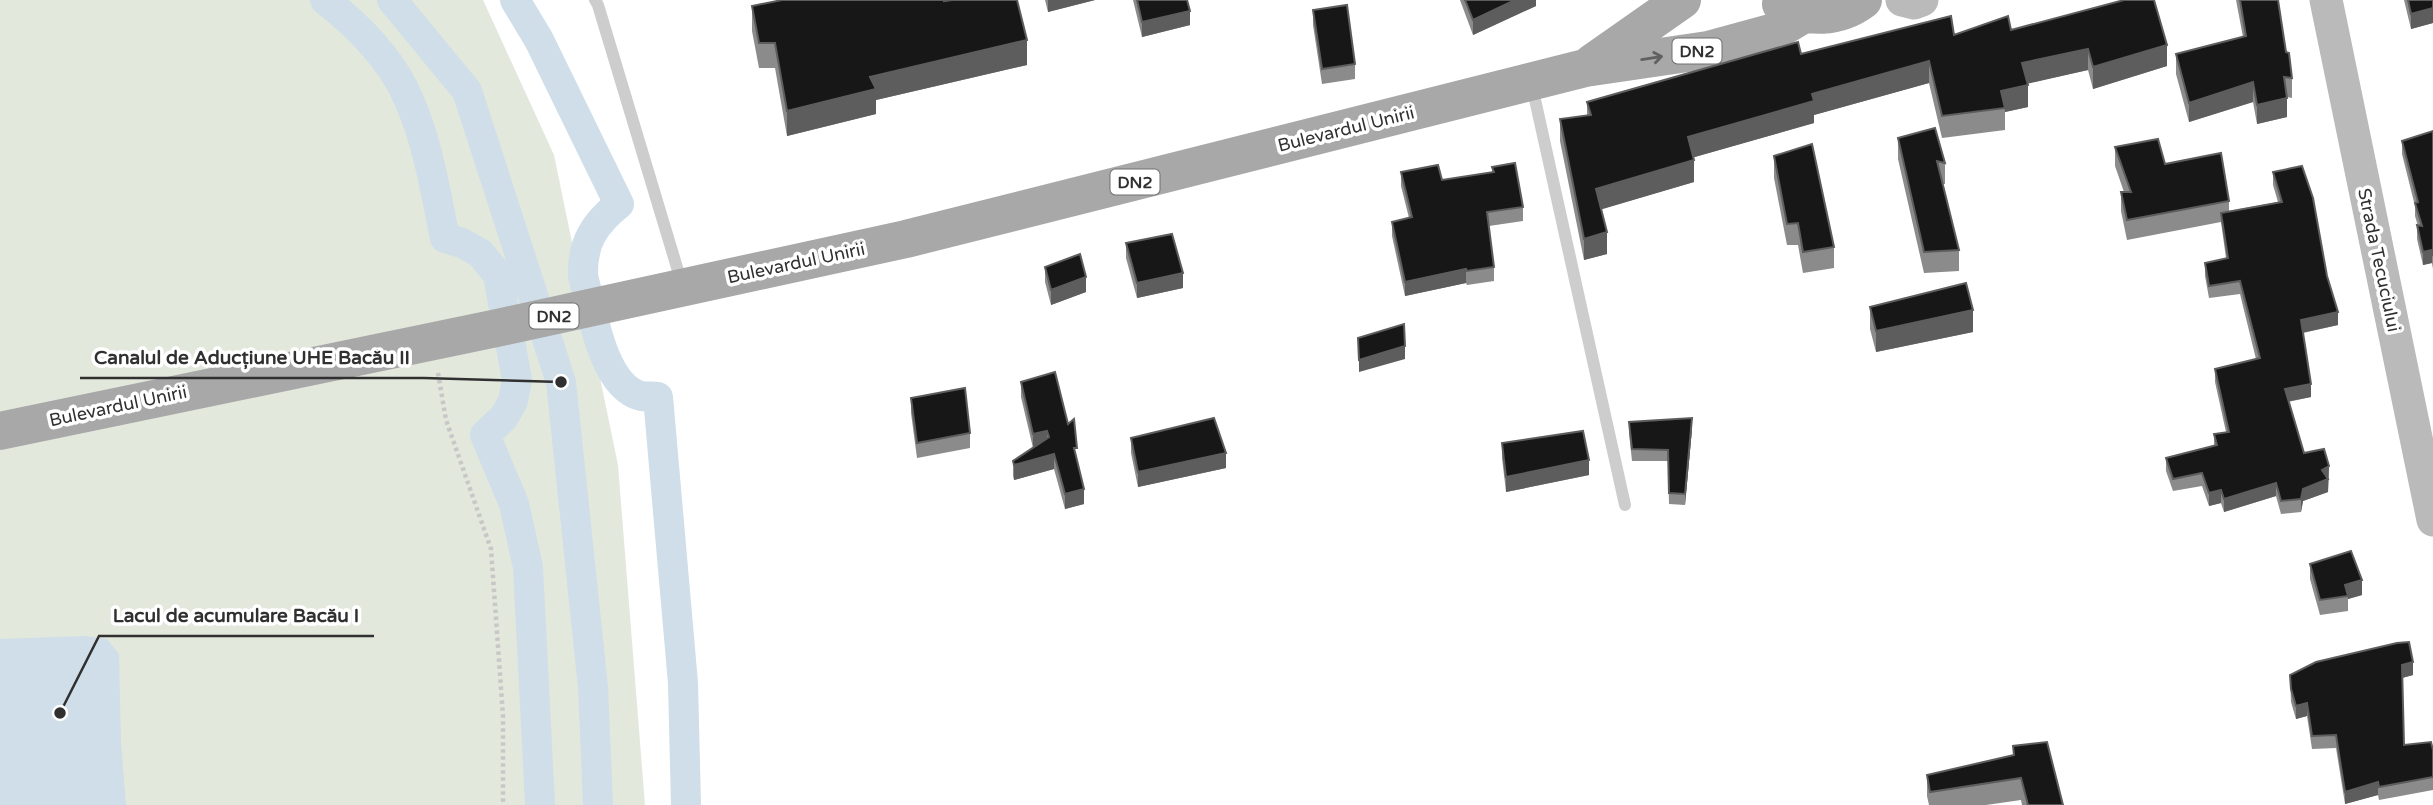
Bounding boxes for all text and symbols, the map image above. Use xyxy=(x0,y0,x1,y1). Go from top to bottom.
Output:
road number: DN2 xyxy=(1672,38,1722,64)
one-way arrow xyxy=(1640,51,1663,64)
street label: Bulevardul Unirii xyxy=(1275,101,1417,157)
road number: DN2 xyxy=(1110,170,1160,194)
street label: Strada Tecuciului xyxy=(2353,186,2405,334)
street label: Bulevardul Unirii xyxy=(725,238,867,288)
road number: DN2 xyxy=(530,304,578,328)
callout: Canalul de Aducțiune UHE Bacău II xyxy=(80,338,424,378)
text: Canalul de Aducțiune UHE Bacău II xyxy=(94,347,410,370)
street label: Bulevardul Unirii xyxy=(47,381,189,431)
callout: Lacul de acumulare Bacău I xyxy=(99,596,374,636)
text: Lacul de acumulare Bacău I xyxy=(113,605,359,627)

